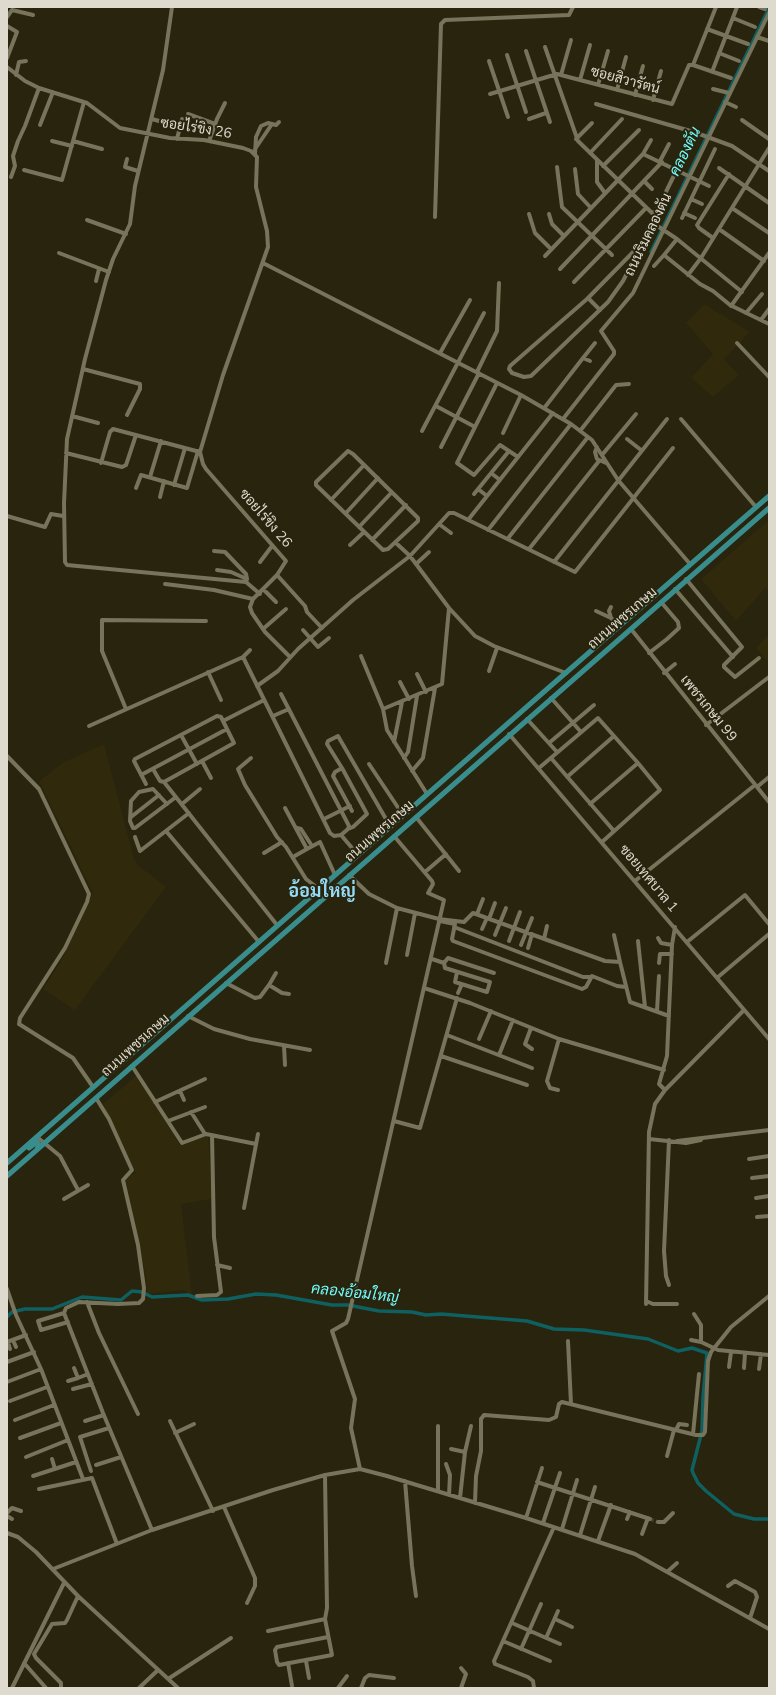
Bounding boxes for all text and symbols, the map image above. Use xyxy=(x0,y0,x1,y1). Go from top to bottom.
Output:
street label: ซอยสิวารัตน์ xyxy=(588,64,662,98)
street label: ซอยไร่ขิง 26 xyxy=(159,115,233,143)
water label: คลองตัน xyxy=(667,125,705,179)
street label: ถนนริมคลองตัน xyxy=(622,191,676,279)
street label: ซอยไร่ขิง 26 xyxy=(235,486,295,552)
street label: ถนนเพชรเกษม xyxy=(585,584,661,654)
street label: เพชรเกษม 99 xyxy=(676,672,740,746)
street label: ถนนเพชรเกษม xyxy=(342,797,418,867)
street label: ซอยเทศบาล 1 xyxy=(615,842,681,916)
district label: อ้อมใหญ่ xyxy=(288,882,356,904)
street label: ถนนเพชรเกษม xyxy=(98,1011,174,1081)
water label: คลองอ้อมใหญ่ xyxy=(310,1280,400,1308)

